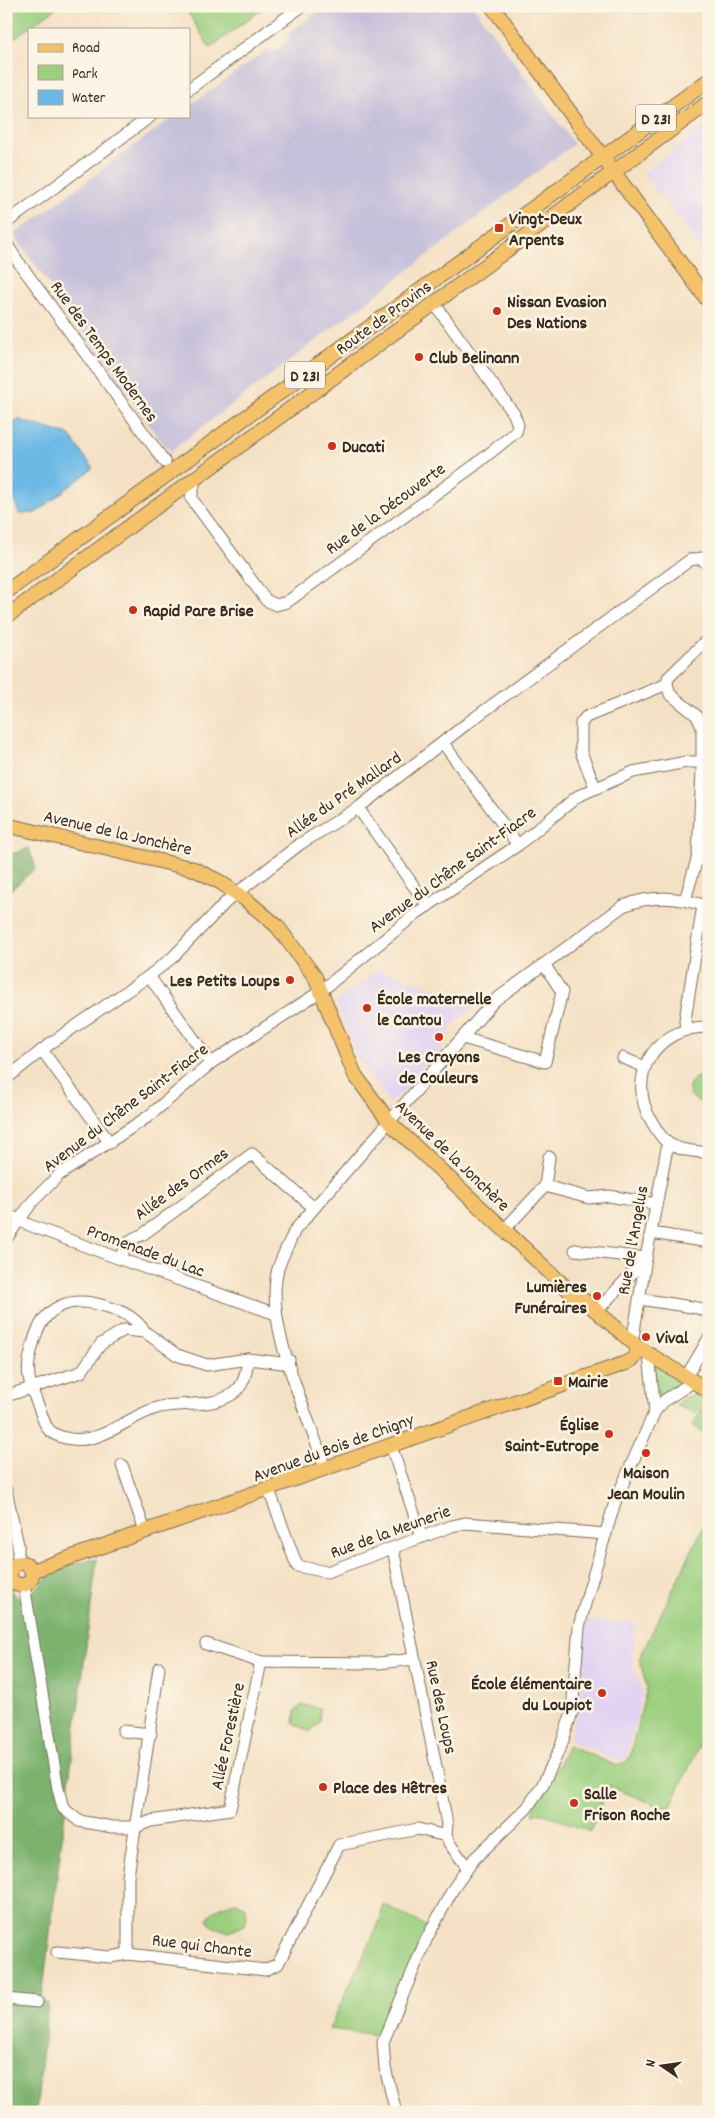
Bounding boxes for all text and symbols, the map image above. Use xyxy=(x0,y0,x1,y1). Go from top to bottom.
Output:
legend xyxy=(28,28,190,118)
text: Road xyxy=(72,38,100,60)
text: Park xyxy=(72,64,98,86)
text: Water xyxy=(72,88,106,110)
road number: D 231 xyxy=(636,105,676,132)
place label: Vingt-Deux Arpents xyxy=(509,208,582,254)
marker: Vingt-Deux Arpents xyxy=(493,222,505,234)
street label: Route de Provins xyxy=(331,276,438,362)
street label: Rue des Temps Modernes xyxy=(43,277,163,428)
place label: Nissan Evasion Des Nations xyxy=(507,291,607,337)
marker: Nissan Evasion Des Nations xyxy=(491,305,503,317)
place label: Club Belinann xyxy=(429,347,519,372)
marker: Club Belinann xyxy=(413,351,425,363)
road number: D 231 xyxy=(285,362,325,388)
place label: Ducati xyxy=(342,436,385,461)
marker: Ducati xyxy=(326,440,338,452)
street label: Rue de la Découverte xyxy=(321,458,452,562)
place label: Rapid Pare Brise xyxy=(143,600,254,625)
marker: Rapid Pare Brise xyxy=(127,604,139,616)
street label: Allée du Pré Mallard xyxy=(281,747,407,845)
street label: Avenue du Chêne Saint-Fiacre xyxy=(365,802,542,940)
street label: Avenue de la Jonchère xyxy=(41,805,194,864)
place label: Les Petits Loups xyxy=(170,970,280,995)
marker: Les Petits Loups xyxy=(284,974,296,986)
place label: École maternelle le Cantou xyxy=(377,988,492,1034)
marker: École maternelle le Cantou xyxy=(361,1002,373,1014)
marker: Les Crayons de Couleurs xyxy=(433,1031,445,1043)
street label: Avenue du Chêne Saint-Fiacre xyxy=(39,1038,214,1180)
place label: Les Crayons de Couleurs xyxy=(398,1046,481,1092)
street label: Avenue de la Jonchère xyxy=(388,1095,514,1218)
street label: Allée des Ormes xyxy=(130,1142,235,1228)
street label: Rue de l'Angelus xyxy=(613,1184,656,1297)
street label: Promenade du Lac xyxy=(83,1219,208,1285)
place label: Lumières Funéraires xyxy=(515,1276,587,1322)
marker: Lumières Funéraires xyxy=(591,1290,603,1302)
place label: Vival xyxy=(656,1327,689,1352)
marker: Vival xyxy=(640,1331,652,1343)
place label: Mairie xyxy=(568,1371,608,1396)
marker: Mairie xyxy=(552,1375,564,1387)
street label: Avenue du Bois de Chigny xyxy=(250,1408,418,1490)
place label: Église Saint-Eutrope xyxy=(505,1414,599,1460)
marker: Église Saint-Eutrope xyxy=(603,1428,615,1440)
marker: Maison Jean Moulin xyxy=(640,1447,652,1459)
place label: Maison Jean Moulin xyxy=(607,1462,685,1508)
street label: Rue de la Meunerie xyxy=(327,1500,455,1567)
street label: Rue des Loups xyxy=(417,1658,462,1757)
place label: École élémentaire du Loupiot xyxy=(471,1673,592,1719)
street label: Allée Forestière xyxy=(206,1681,253,1792)
marker: École élémentaire du Loupiot xyxy=(596,1687,608,1699)
place label: Place des Hêtres xyxy=(333,1777,447,1802)
marker: Place des Hêtres xyxy=(317,1781,329,1793)
place label: Salle Frison Roche xyxy=(584,1783,670,1829)
marker: Salle Frison Roche xyxy=(568,1797,580,1809)
street label: Rue qui Chante xyxy=(150,1929,253,1966)
north arrow xyxy=(638,2040,688,2090)
text: N xyxy=(641,2058,662,2069)

